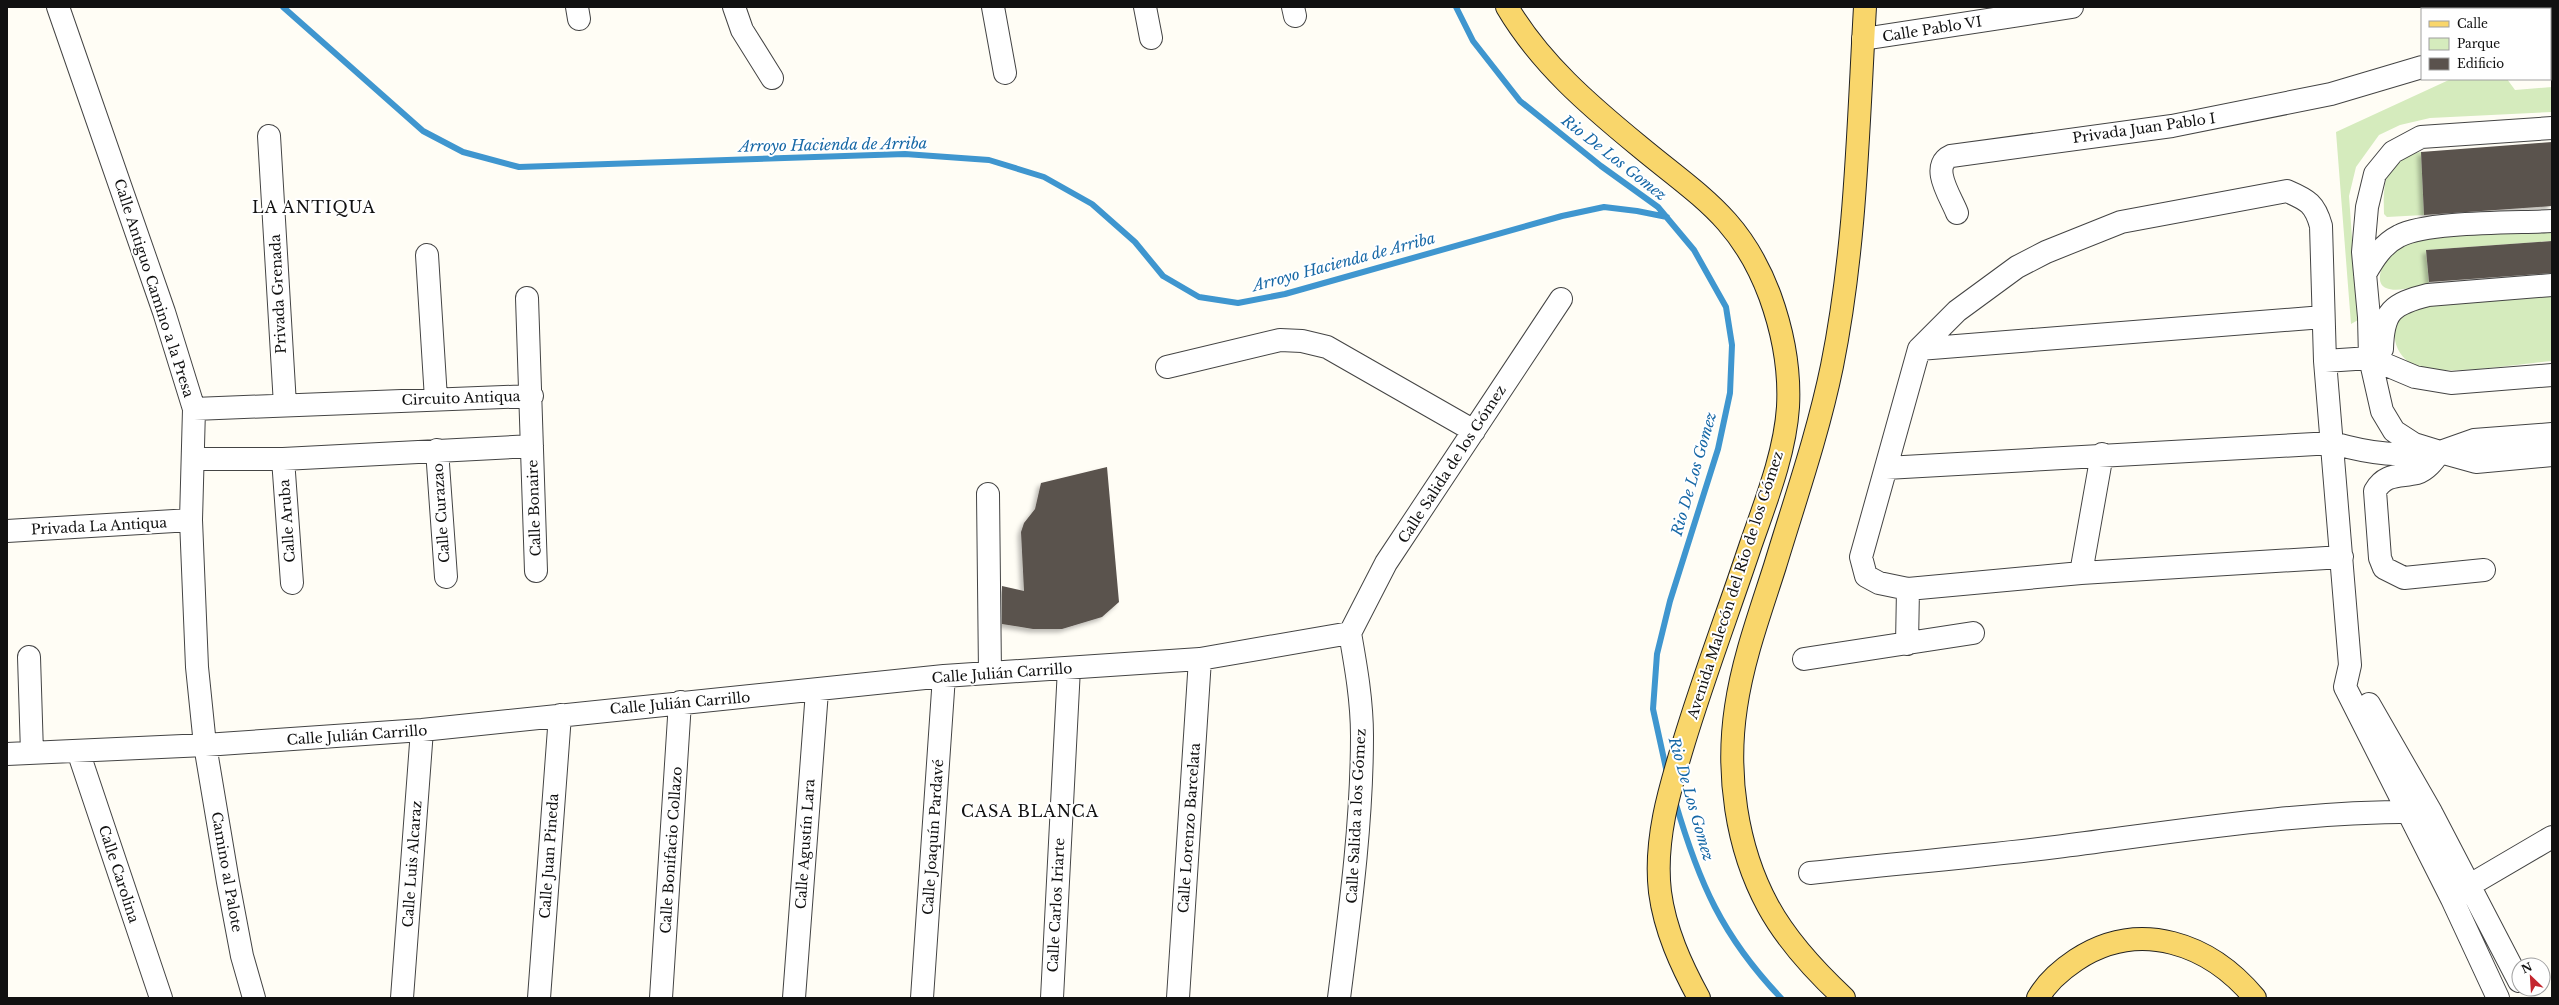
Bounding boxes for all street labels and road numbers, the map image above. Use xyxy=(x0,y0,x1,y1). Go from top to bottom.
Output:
street label: Calle Pablo VI xyxy=(1881,12,1983,46)
street label: Privada Juan Pablo I xyxy=(2071,109,2217,147)
street label: Calle Antiguo Camino a la Presa xyxy=(110,176,198,400)
street label: Privada Grenada xyxy=(266,234,290,354)
street label: Calle Salida de los Gómez xyxy=(1394,381,1510,547)
street label: Circuito Antiqua xyxy=(401,387,521,409)
street label: Avenida Malecón del Río de los Gómez xyxy=(1683,449,1787,722)
street label: Calle Bonaire xyxy=(523,459,545,557)
street label: Calle Curazao xyxy=(429,463,453,563)
street label: Calle Aruba xyxy=(275,479,299,563)
street label: Privada La Antiqua xyxy=(30,513,168,539)
street label: Calle Julián Carrillo xyxy=(931,659,1073,687)
street label: Calle Julián Carrillo xyxy=(609,688,751,718)
street label: Calle Julián Carrillo xyxy=(286,721,428,749)
street label: Calle Salida a los Gómez xyxy=(1342,728,1370,904)
street label: Calle Lorenzo Barcelata xyxy=(1174,742,1204,914)
street label: Calle Joaquín Pardavé xyxy=(919,759,947,915)
street label: Calle Bonifacio Collazo xyxy=(656,766,686,934)
street label: Calle Agustín Lara xyxy=(791,778,819,910)
street label: Calle Juan Pineda xyxy=(536,793,562,919)
street label: Calle Luis Alcaraz xyxy=(399,800,425,928)
street label: Camino al Palote xyxy=(208,810,246,934)
street label: Calle Carolina xyxy=(95,823,143,925)
street label: Calle Carlos Iriarte xyxy=(1043,837,1069,973)

